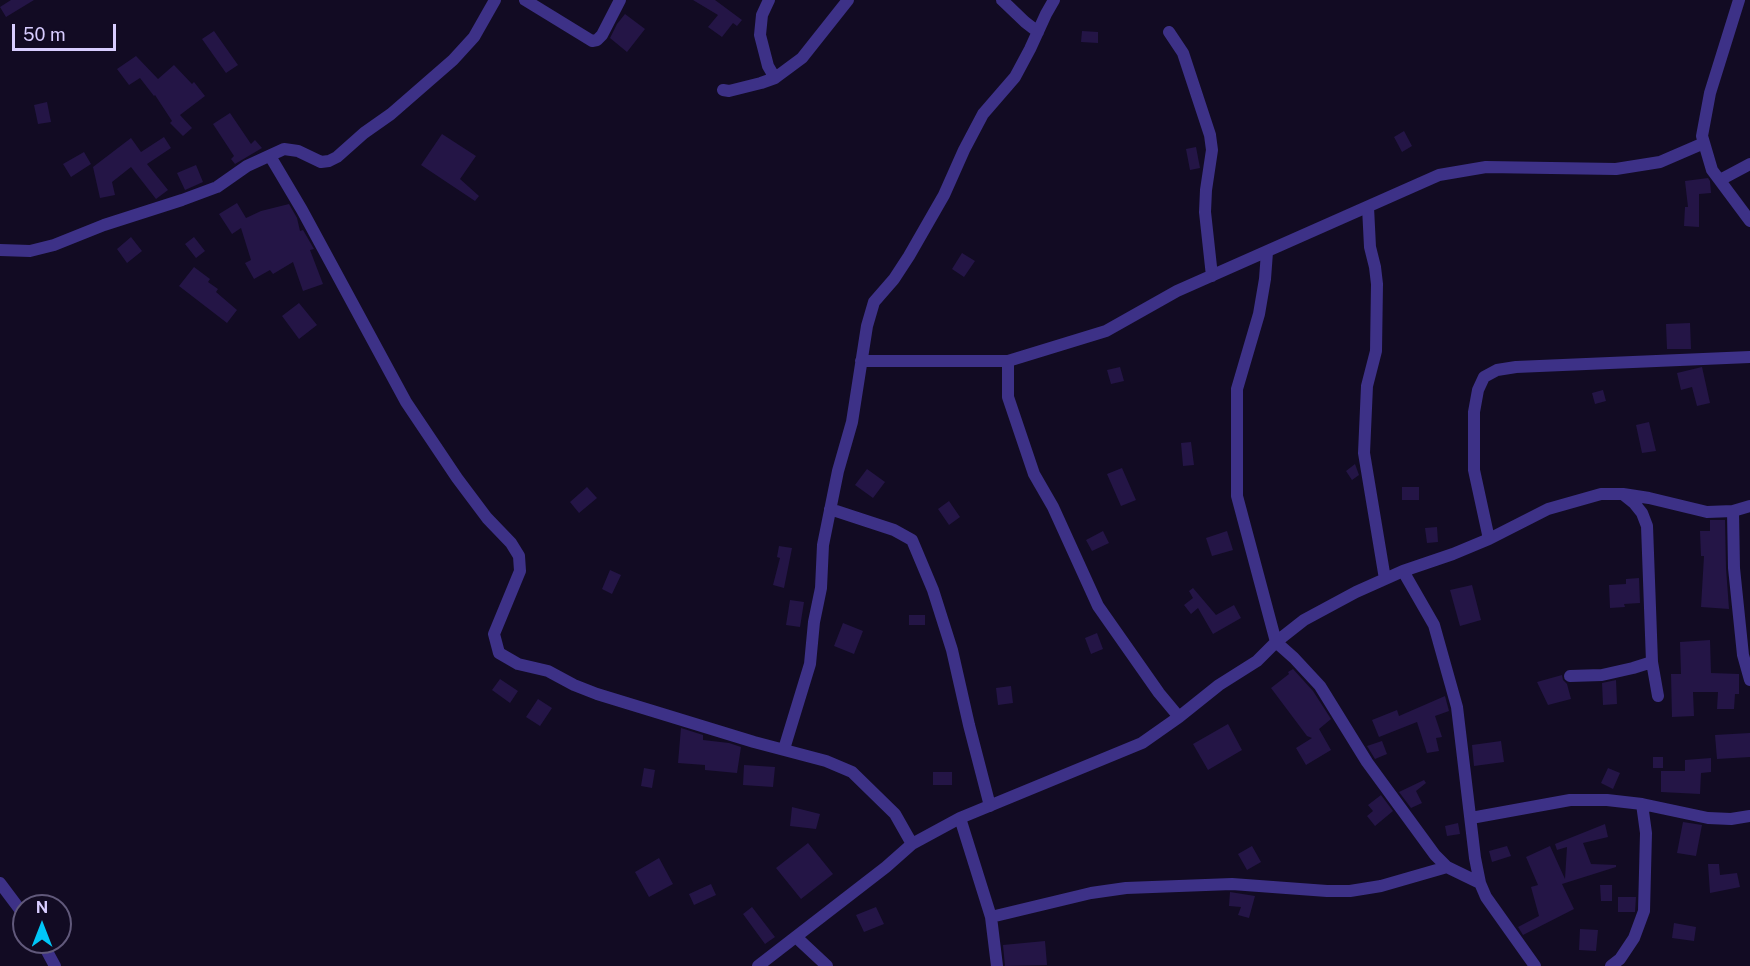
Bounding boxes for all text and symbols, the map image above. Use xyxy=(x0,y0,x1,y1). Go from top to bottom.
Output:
scale bar xyxy=(15,12,118,50)
text: 50 m xyxy=(23,24,66,45)
north arrow xyxy=(12,894,72,954)
text: N xyxy=(36,898,48,917)

